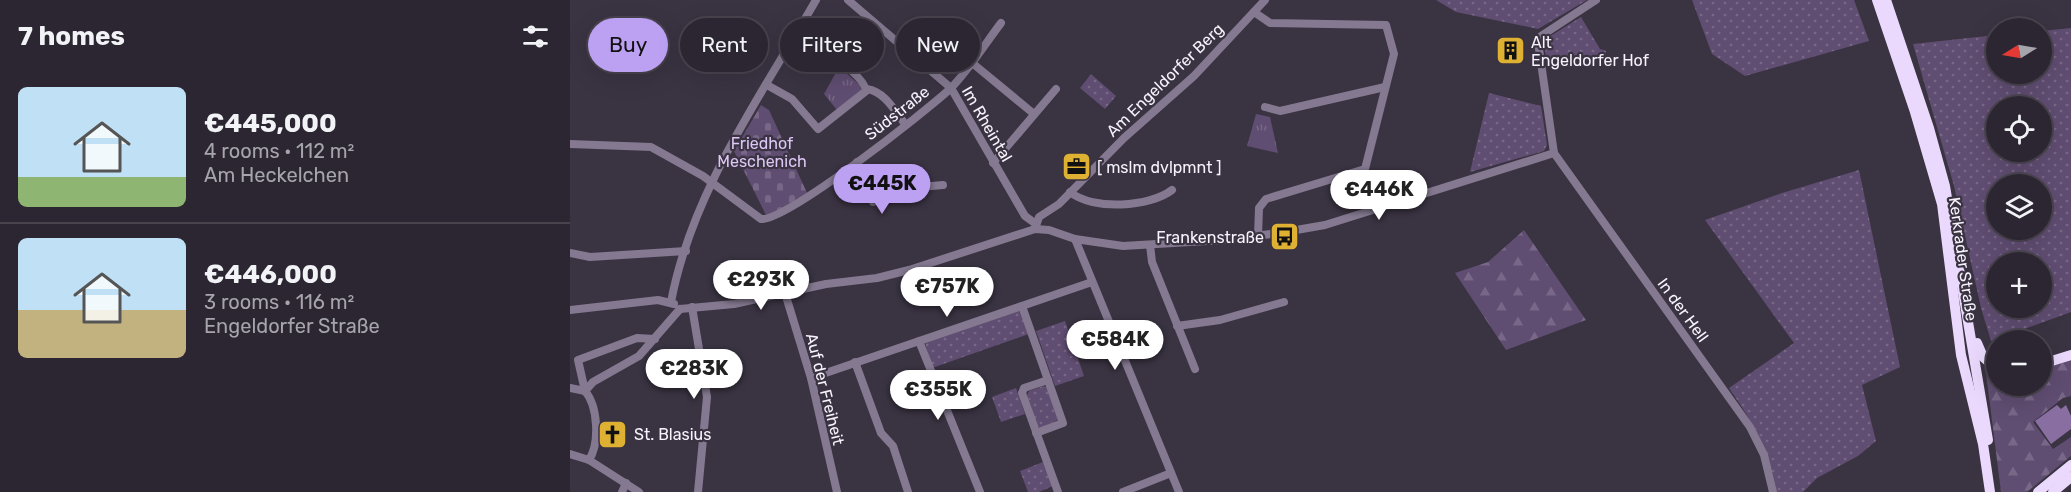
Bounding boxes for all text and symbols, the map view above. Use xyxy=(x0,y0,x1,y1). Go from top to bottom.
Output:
chip: Buy xyxy=(588,18,668,72)
chip: Rent xyxy=(680,18,768,72)
chip: Filters xyxy=(780,18,884,72)
chip: New xyxy=(896,18,980,72)
north arrow xyxy=(1986,18,2052,84)
map controls xyxy=(1986,18,2052,396)
street label: Am Engeldorfer Berg xyxy=(1103,19,1227,141)
icon: filters xyxy=(519,20,552,53)
text: 7 homes xyxy=(18,21,125,52)
place label: Alt Engeldorfer Hof xyxy=(1531,33,1650,70)
building icon: Alt Engeldorfer Hof xyxy=(1494,35,1526,67)
street label: Südstraße xyxy=(861,82,933,144)
street label: Im Rheintal xyxy=(958,83,1016,165)
button: locate xyxy=(1986,96,2052,162)
text: €445,000 xyxy=(204,108,337,139)
icon: home xyxy=(66,111,138,183)
park label: Friedhof Meschenich xyxy=(717,134,807,171)
text: 4 rooms · 112 m² xyxy=(204,139,354,163)
office icon: [ mslm dvlpmnt ] xyxy=(1060,151,1092,183)
place label: [ mslm dvlpmnt ] xyxy=(1097,158,1222,177)
text: Am Heckelchen xyxy=(204,163,349,187)
pin: €445K xyxy=(840,164,924,215)
pin: €446K xyxy=(1337,170,1421,221)
text: €445K xyxy=(847,171,917,195)
button: layers xyxy=(1986,174,2052,240)
text: €446K xyxy=(1344,177,1414,201)
street label: Kerkrader Straße xyxy=(1945,196,1981,322)
bus stop icon: Frankenstraße xyxy=(1269,221,1301,253)
place label: Frankenstraße xyxy=(1156,228,1264,247)
button: + xyxy=(1986,252,2052,318)
text: €446,000 xyxy=(204,259,337,290)
pin: €293K xyxy=(719,260,803,311)
icon: home xyxy=(66,262,138,334)
text: €293K xyxy=(727,267,795,291)
pin: €757K xyxy=(905,267,989,318)
text: €757K xyxy=(915,274,979,298)
street label: In der Hell xyxy=(1653,274,1713,346)
text: 3 rooms · 116 m² xyxy=(204,290,354,314)
text: Engeldorfer Straße xyxy=(204,314,380,338)
pin: €584K xyxy=(1073,320,1157,371)
text: €584K xyxy=(1080,327,1150,351)
button: − xyxy=(1986,330,2052,396)
street label: Auf der Freiheit xyxy=(802,331,848,447)
pin: €283K xyxy=(652,349,736,400)
text: €283K xyxy=(660,356,728,380)
pin: €355K xyxy=(896,370,980,421)
text: €355K xyxy=(904,377,972,401)
church icon: St. Blasius xyxy=(597,418,629,450)
place label: St. Blasius xyxy=(634,425,711,444)

